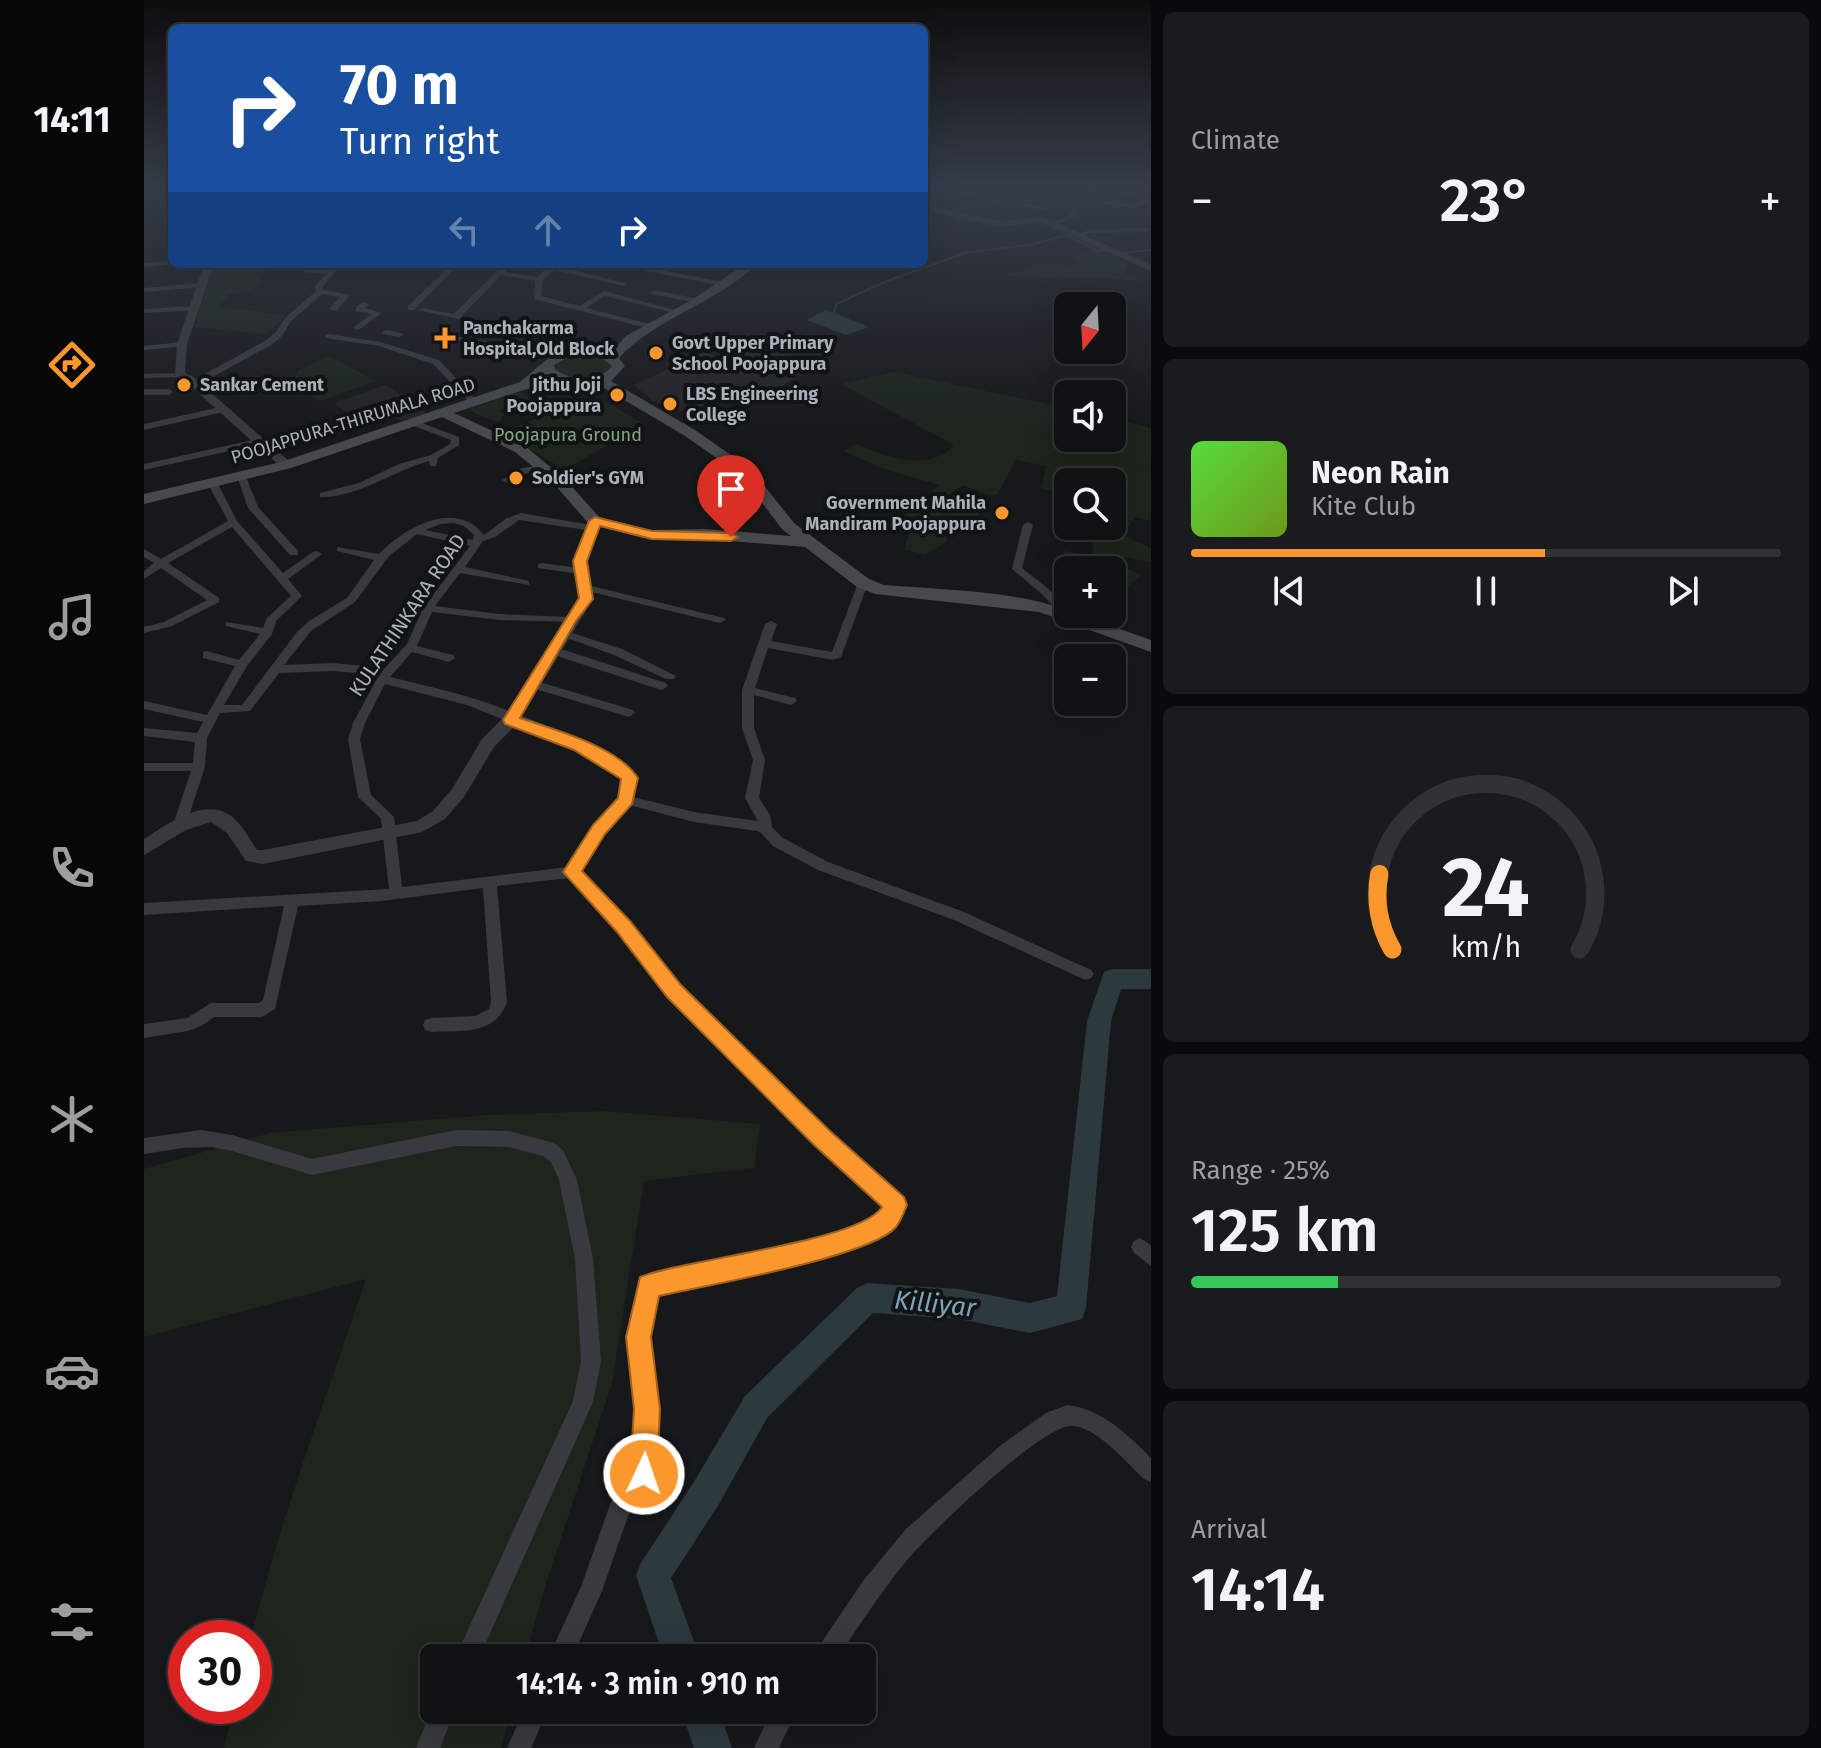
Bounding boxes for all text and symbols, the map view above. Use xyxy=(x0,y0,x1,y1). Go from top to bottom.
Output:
text: 70 m xyxy=(340,52,459,119)
icon: right xyxy=(208,56,312,160)
text: 14:11 xyxy=(33,98,111,142)
text: Turn right xyxy=(340,120,500,164)
text: Climate xyxy=(1191,125,1280,156)
text: 23° xyxy=(1440,165,1532,237)
text: − xyxy=(1191,175,1213,228)
text: + xyxy=(1759,175,1781,228)
icon: left xyxy=(442,208,486,252)
icon: ahead xyxy=(526,208,570,252)
icon: right xyxy=(610,208,654,252)
north arrow xyxy=(1054,292,1126,364)
map controls xyxy=(1054,292,1126,716)
place label: Panchakarma Hospital,Old Block xyxy=(463,317,615,360)
marker: Panchakarma Hospital,Old Block xyxy=(434,327,456,349)
place label: Govt Upper Primary School Poojappura xyxy=(672,332,834,375)
icon: directions xyxy=(44,337,100,393)
marker: Govt Upper Primary School Poojappura xyxy=(647,344,665,362)
street label: POOJAPPURA-THIRUMALA ROAD xyxy=(228,373,478,469)
place label: Sankar Cement xyxy=(200,374,325,396)
place label: Jithu Joji Poojappura xyxy=(507,374,601,417)
marker: Sankar Cement xyxy=(175,376,193,394)
button: sound xyxy=(1054,380,1126,452)
place label: LBS Engineering College xyxy=(686,383,818,426)
marker: Jithu Joji Poojappura xyxy=(608,386,626,404)
marker: LBS Engineering College xyxy=(661,395,679,413)
park label: Poojapura Ground xyxy=(494,424,642,446)
pin xyxy=(697,455,765,537)
text: Neon Rain xyxy=(1311,455,1450,491)
place label: Soldier's GYM xyxy=(532,467,644,489)
icon: arrive xyxy=(709,467,753,511)
button: search xyxy=(1054,468,1126,540)
marker: Soldier's GYM xyxy=(507,469,525,487)
text: Kite Club xyxy=(1311,491,1416,522)
place label: Government Mahila Mandiram Poojappura xyxy=(805,492,986,535)
marker: Government Mahila Mandiram Poojappura xyxy=(993,504,1011,522)
street label: KULATHINKARA ROAD xyxy=(344,529,470,701)
button: + xyxy=(1054,556,1126,628)
icon: previous xyxy=(1267,569,1311,613)
icon: pause xyxy=(1464,569,1508,613)
icon: next xyxy=(1661,569,1705,613)
icon: music xyxy=(44,589,100,645)
button: − xyxy=(1054,644,1126,716)
text: 24 xyxy=(1442,838,1530,938)
icon: phone xyxy=(44,840,100,896)
text: km/h xyxy=(1451,930,1521,965)
icon: climate xyxy=(44,1091,100,1147)
text: Range · 25% xyxy=(1191,1155,1330,1186)
text: 125 km xyxy=(1191,1195,1379,1267)
water label: Killiyar xyxy=(893,1284,978,1324)
icon: car xyxy=(44,1343,100,1399)
position arrow xyxy=(602,1432,686,1516)
text: Arrival xyxy=(1191,1514,1267,1545)
text: 14:14 xyxy=(1191,1554,1325,1626)
icon: filters xyxy=(44,1594,100,1650)
speed limit sign: 30 xyxy=(168,1620,272,1724)
text: 14:14 · 3 min · 910 m xyxy=(516,1666,780,1702)

